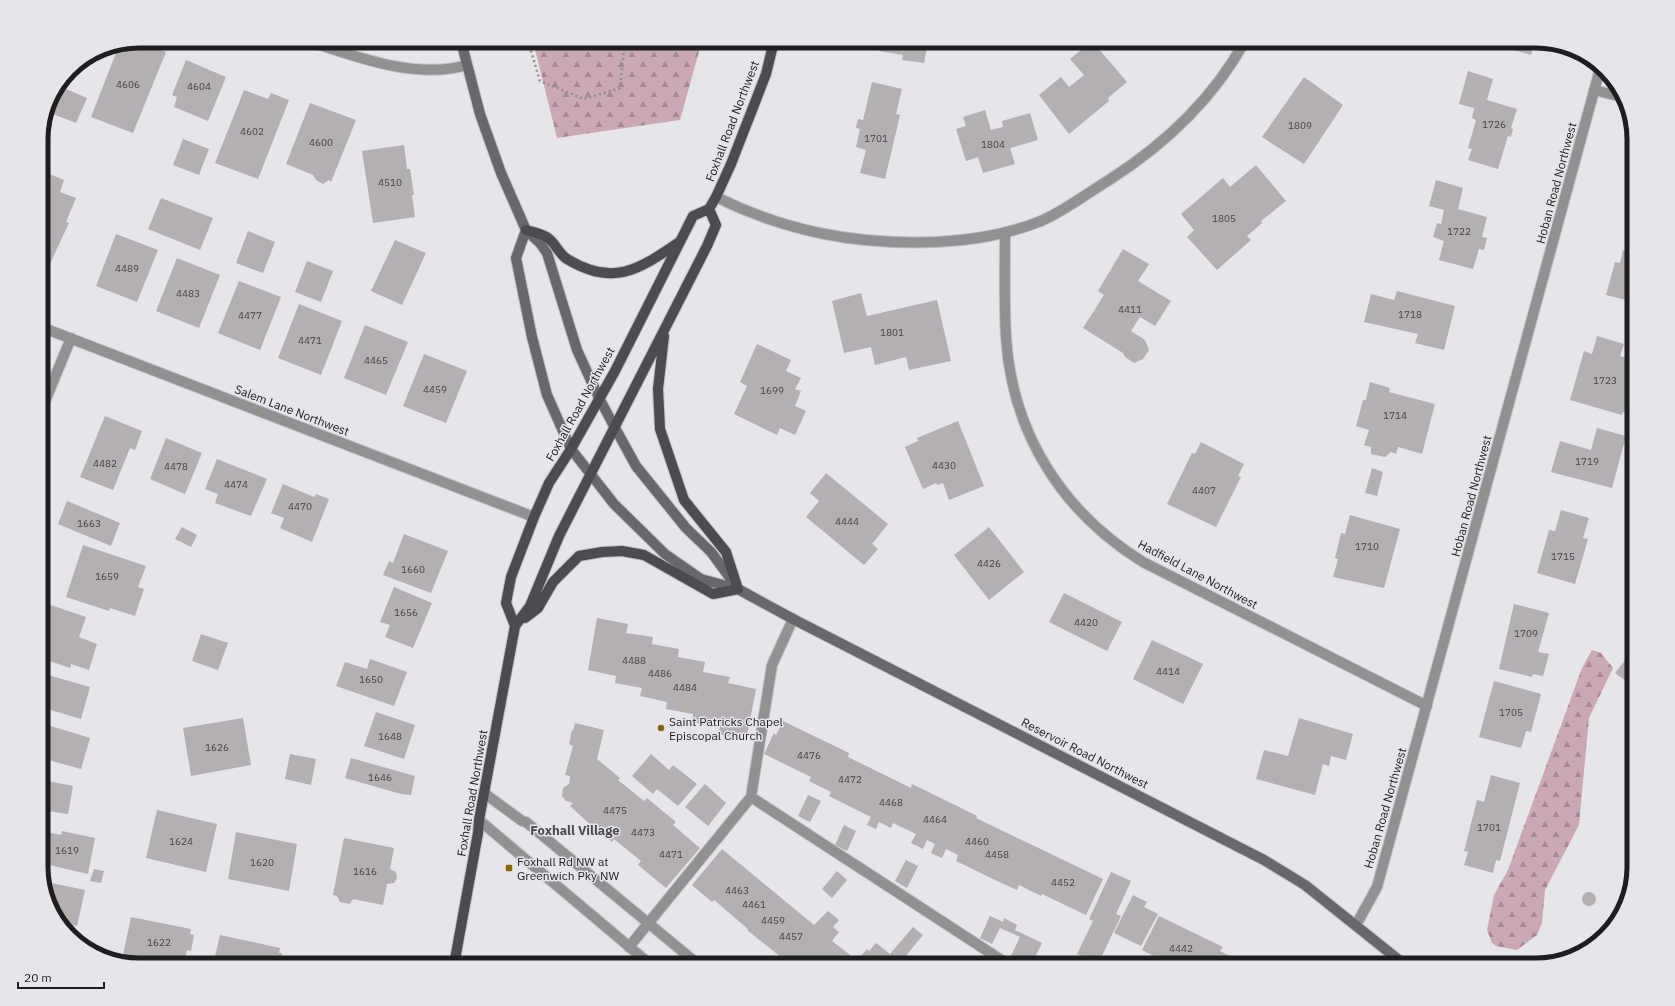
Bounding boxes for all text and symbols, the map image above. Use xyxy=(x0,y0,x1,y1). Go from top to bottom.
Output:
street label: Foxhall Road Northwest xyxy=(702,58,762,184)
house number: 4606 xyxy=(116,78,140,91)
house number: 4604 xyxy=(187,80,211,93)
house number: 1726 xyxy=(1482,118,1506,131)
house number: 1809 xyxy=(1288,119,1312,132)
street label: Hoban Road Northwest xyxy=(1533,121,1579,245)
house number: 4602 xyxy=(240,125,264,138)
house number: 1701 xyxy=(864,132,888,145)
house number: 4600 xyxy=(309,136,333,149)
house number: 1804 xyxy=(981,138,1005,151)
house number: 4510 xyxy=(378,176,402,189)
house number: 1805 xyxy=(1212,212,1236,225)
house number: 1722 xyxy=(1447,225,1471,238)
house number: 4489 xyxy=(115,262,139,275)
house number: 4483 xyxy=(176,287,200,300)
house number: 4411 xyxy=(1118,303,1142,316)
house number: 1718 xyxy=(1398,308,1422,321)
house number: 4477 xyxy=(238,309,262,322)
house number: 1801 xyxy=(880,326,904,339)
house number: 4471 xyxy=(298,334,322,347)
street label: Foxhall Road Northwest xyxy=(542,344,618,464)
house number: 4465 xyxy=(364,354,388,367)
house number: 1723 xyxy=(1593,374,1617,387)
street label: Salem Lane Northwest xyxy=(233,381,351,439)
house number: 4459 xyxy=(423,383,447,396)
house number: 1699 xyxy=(760,384,784,397)
house number: 1714 xyxy=(1383,409,1407,422)
street label: Hoban Road Northwest xyxy=(1448,434,1494,558)
house number: 1719 xyxy=(1575,455,1599,468)
house number: 4482 xyxy=(93,457,117,470)
house number: 4430 xyxy=(932,459,956,472)
house number: 4478 xyxy=(164,460,188,473)
house number: 4474 xyxy=(224,478,248,491)
house number: 4407 xyxy=(1192,484,1216,497)
house number: 4470 xyxy=(288,500,312,513)
house number: 4444 xyxy=(835,515,859,528)
house number: 1663 xyxy=(77,517,101,530)
street label: Hadfield Lane Northwest xyxy=(1136,536,1260,612)
house number: 1710 xyxy=(1355,540,1379,553)
house number: 1715 xyxy=(1551,550,1575,563)
house number: 4426 xyxy=(977,557,1001,570)
house number: 1660 xyxy=(401,563,425,576)
house number: 1659 xyxy=(95,570,119,583)
house number: 1656 xyxy=(394,606,418,619)
house number: 4420 xyxy=(1074,616,1098,629)
house number: 1709 xyxy=(1514,627,1538,640)
house number: 4488 xyxy=(622,654,646,667)
house number: 4414 xyxy=(1156,665,1180,678)
house number: 4486 xyxy=(648,667,672,680)
house number: 1650 xyxy=(359,673,383,686)
house number: 4484 xyxy=(673,681,697,694)
house number: 1705 xyxy=(1499,706,1523,719)
place label: Saint Patricks Chapel Episcopal Church xyxy=(669,714,783,743)
street label: Reservoir Road Northwest xyxy=(1019,714,1151,792)
marker: Saint Patricks Chapel Episcopal Church xyxy=(656,723,666,733)
street label: Foxhall Road Northwest xyxy=(453,728,491,858)
house number: 1648 xyxy=(378,730,402,743)
house number: 1626 xyxy=(205,741,229,754)
street label: Hoban Road Northwest xyxy=(1361,746,1409,870)
house number: 4476 xyxy=(797,749,821,762)
house number: 1646 xyxy=(368,771,392,784)
house number: 4472 xyxy=(838,773,862,786)
house number: 4468 xyxy=(879,796,903,809)
house number: 4475 xyxy=(603,804,627,817)
house number: 4464 xyxy=(923,813,947,826)
house number: 1701 xyxy=(1477,821,1501,834)
district label: Foxhall Village xyxy=(530,822,620,839)
house number: 4473 xyxy=(631,826,655,839)
house number: 1624 xyxy=(169,835,193,848)
house number: 4460 xyxy=(965,835,989,848)
house number: 1619 xyxy=(55,844,79,857)
house number: 4471 xyxy=(659,848,683,861)
house number: 4458 xyxy=(985,848,1009,861)
place label: Foxhall Rd NW at Greenwich Pky NW xyxy=(517,854,619,883)
house number: 1620 xyxy=(250,856,274,869)
marker: Foxhall Rd NW at Greenwich Pky NW xyxy=(504,863,514,873)
house number: 1616 xyxy=(353,865,377,878)
house number: 4452 xyxy=(1051,876,1075,889)
house number: 4463 xyxy=(725,884,749,897)
house number: 4461 xyxy=(742,898,766,911)
house number: 4459 xyxy=(761,914,785,927)
house number: 4457 xyxy=(779,930,803,943)
house number: 1622 xyxy=(147,936,171,949)
house number: 4442 xyxy=(1169,942,1193,955)
scale bar xyxy=(18,964,104,990)
text: 20 m xyxy=(24,970,52,985)

